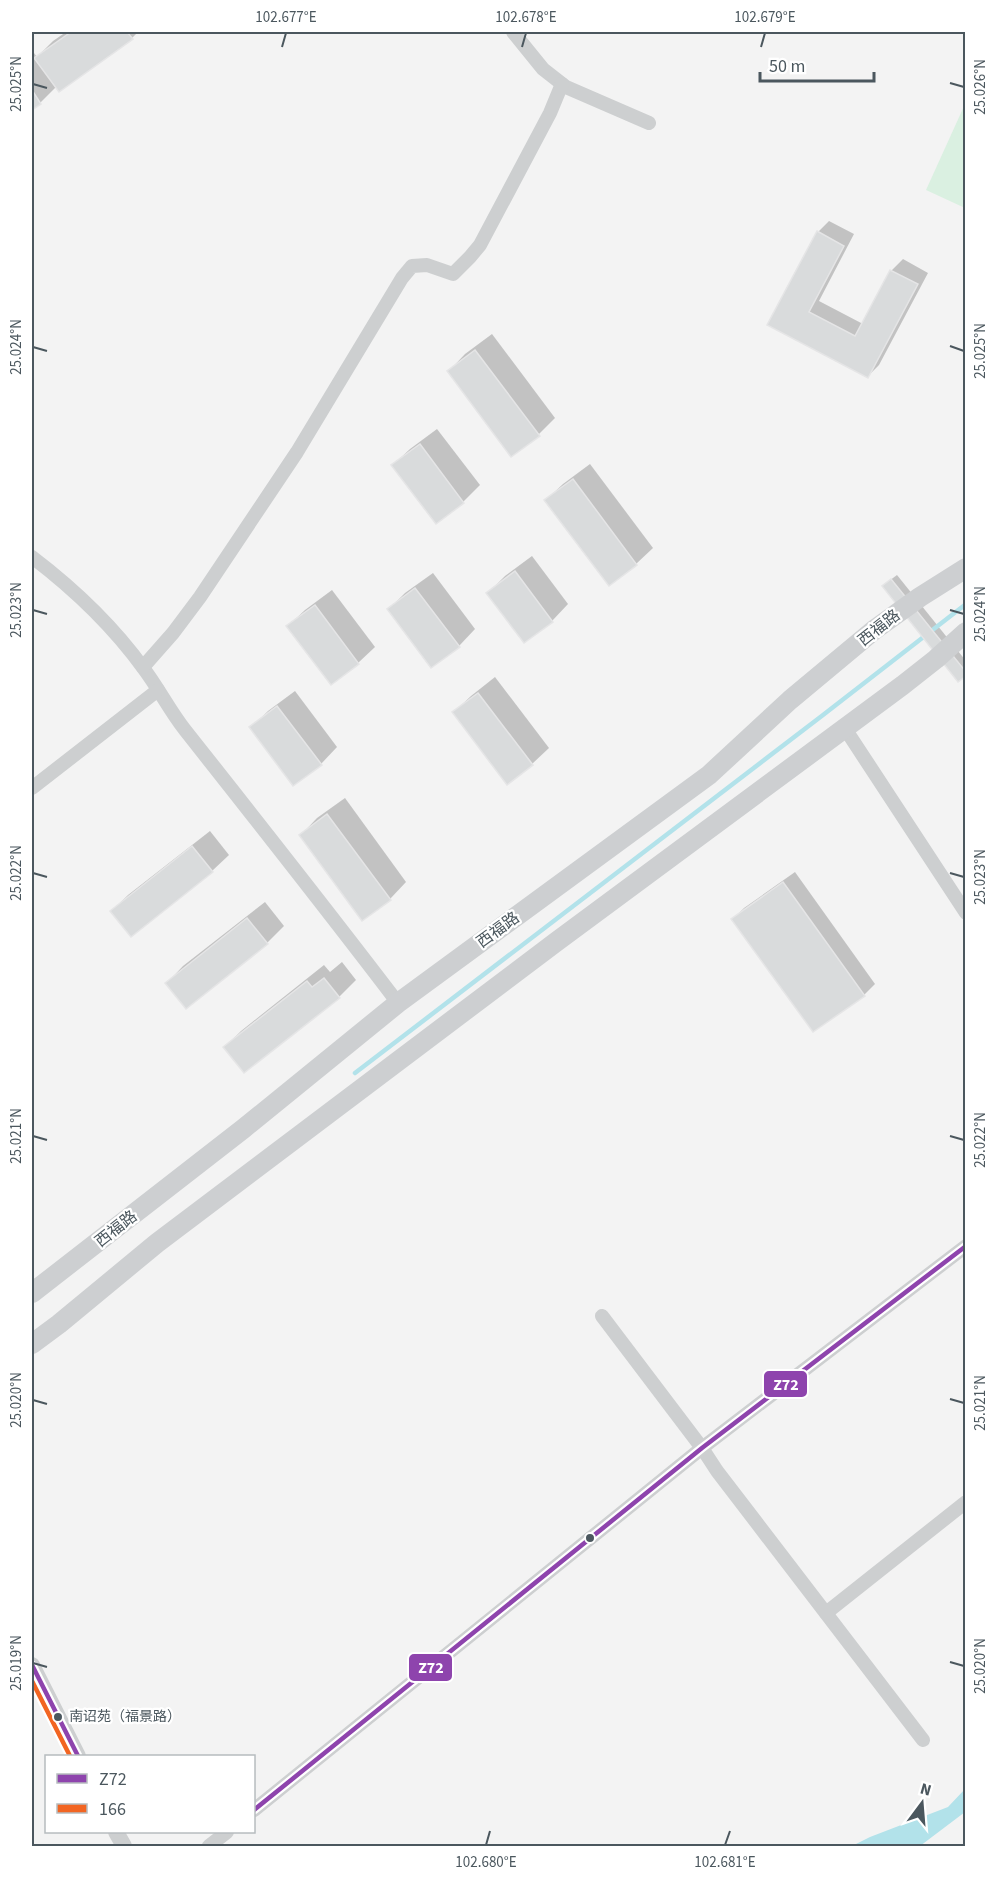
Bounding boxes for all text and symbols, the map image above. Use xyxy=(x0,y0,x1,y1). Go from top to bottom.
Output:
text: 102.677°E xyxy=(255,7,317,28)
text: 102.678°E xyxy=(495,7,557,28)
text: 102.679°E xyxy=(734,7,796,28)
scale bar xyxy=(760,45,874,83)
text: 50 m xyxy=(769,54,805,79)
text: 25.025°N xyxy=(6,56,27,112)
text: 25.026°N xyxy=(970,59,991,115)
text: 25.024°N xyxy=(6,319,27,375)
text: 25.025°N xyxy=(970,323,991,379)
text: 25.023°N xyxy=(6,582,27,638)
text: 25.024°N xyxy=(970,586,991,642)
street label: 西福路 xyxy=(853,605,905,651)
text: 25.022°N xyxy=(6,845,27,901)
text: 25.023°N xyxy=(970,849,991,905)
street label: 西福路 xyxy=(472,907,524,953)
text: 25.021°N xyxy=(6,1108,27,1164)
text: 25.022°N xyxy=(970,1112,991,1168)
street label: 西福路 xyxy=(90,1206,142,1252)
line badge: Z72 xyxy=(763,1370,808,1398)
text: 25.020°N xyxy=(6,1372,27,1428)
text: Z72 xyxy=(773,1374,799,1396)
text: 25.021°N xyxy=(970,1375,991,1431)
unlabelled marker xyxy=(584,1532,596,1544)
text: 25.019°N xyxy=(6,1635,27,1691)
text: 25.020°N xyxy=(970,1638,991,1694)
line badge: Z72 xyxy=(408,1653,453,1682)
text: Z72 xyxy=(418,1657,444,1679)
place label: 南诏苑（福景路） xyxy=(69,1707,181,1727)
marker: 南诏苑（福景路） xyxy=(52,1711,64,1723)
legend xyxy=(45,1755,255,1833)
text: Z72 xyxy=(99,1767,127,1792)
north arrow xyxy=(892,1773,952,1833)
text: N xyxy=(918,1778,934,1802)
text: 166 xyxy=(99,1797,126,1822)
text: 102.680°E xyxy=(455,1852,517,1873)
text: 102.681°E xyxy=(694,1852,756,1873)

